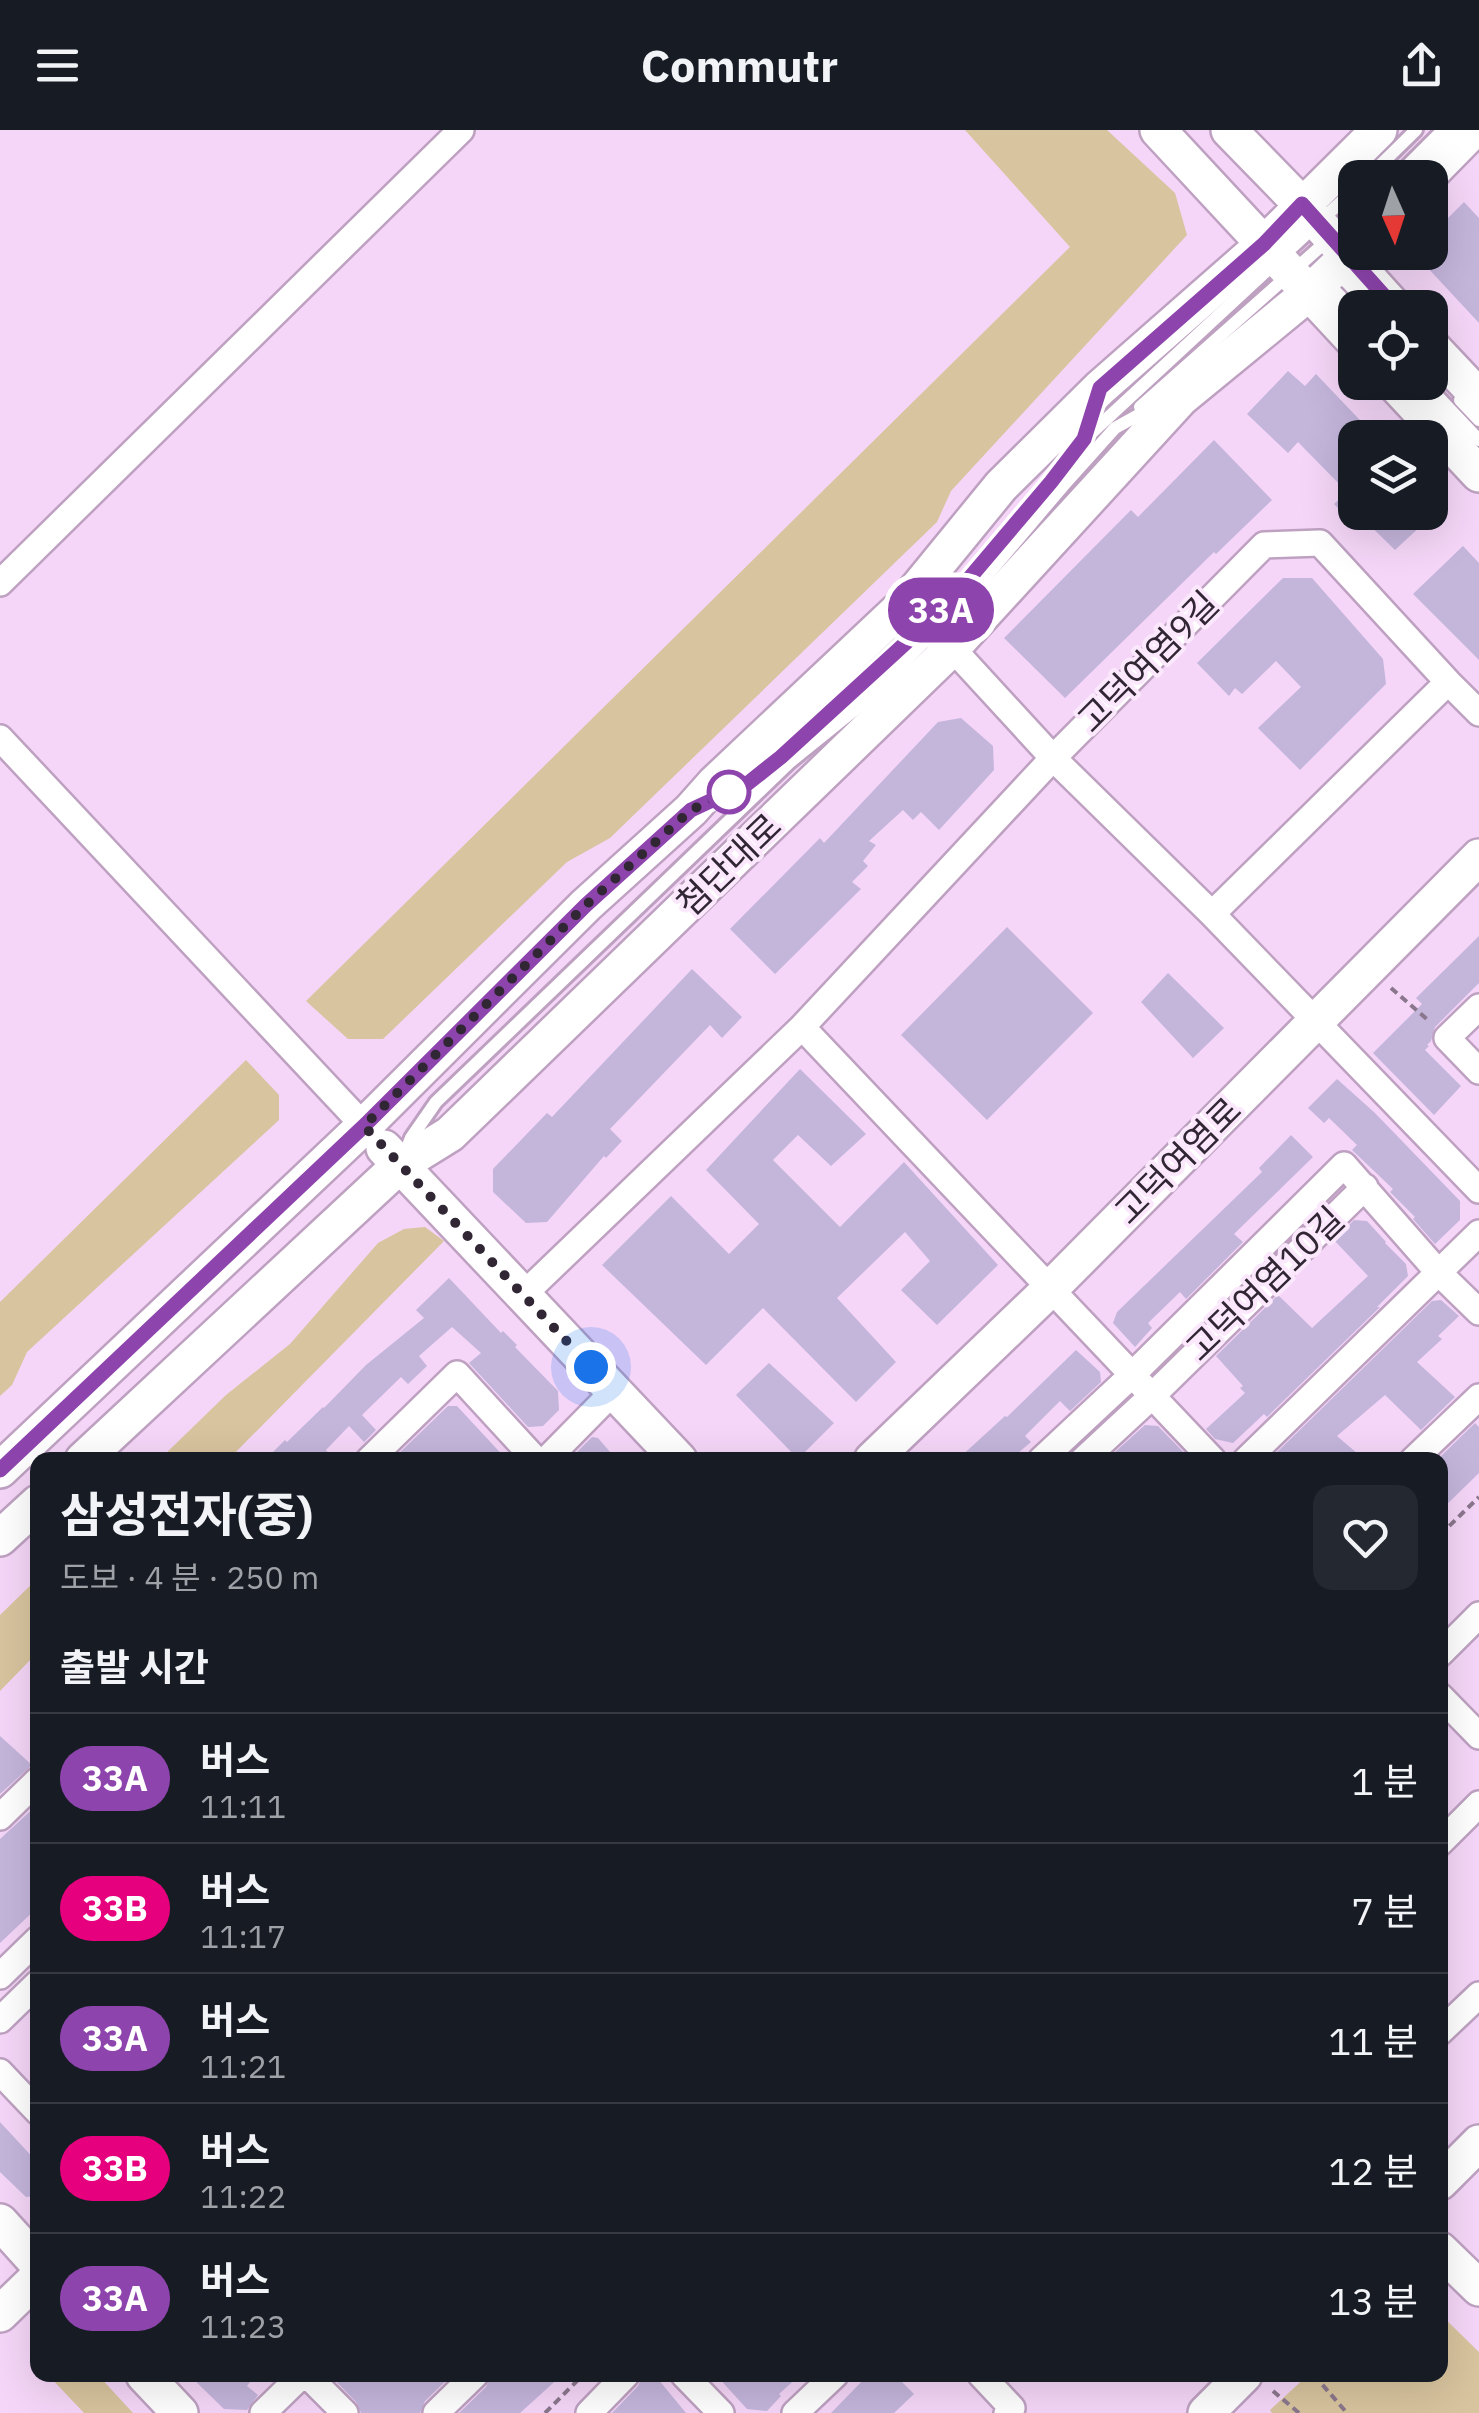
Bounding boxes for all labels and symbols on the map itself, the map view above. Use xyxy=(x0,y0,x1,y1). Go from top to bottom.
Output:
north arrow xyxy=(1338,160,1448,270)
line badge: 33A xyxy=(884,578,998,642)
street label: 고덕여염9길 xyxy=(1067,581,1228,742)
unlabelled marker xyxy=(708,771,750,813)
street label: 첨단대로 xyxy=(666,803,791,926)
street label: 고덕여염로 xyxy=(1104,1087,1250,1233)
street label: 고덕여염10길 xyxy=(1175,1196,1353,1370)
your location xyxy=(566,1342,616,1392)

